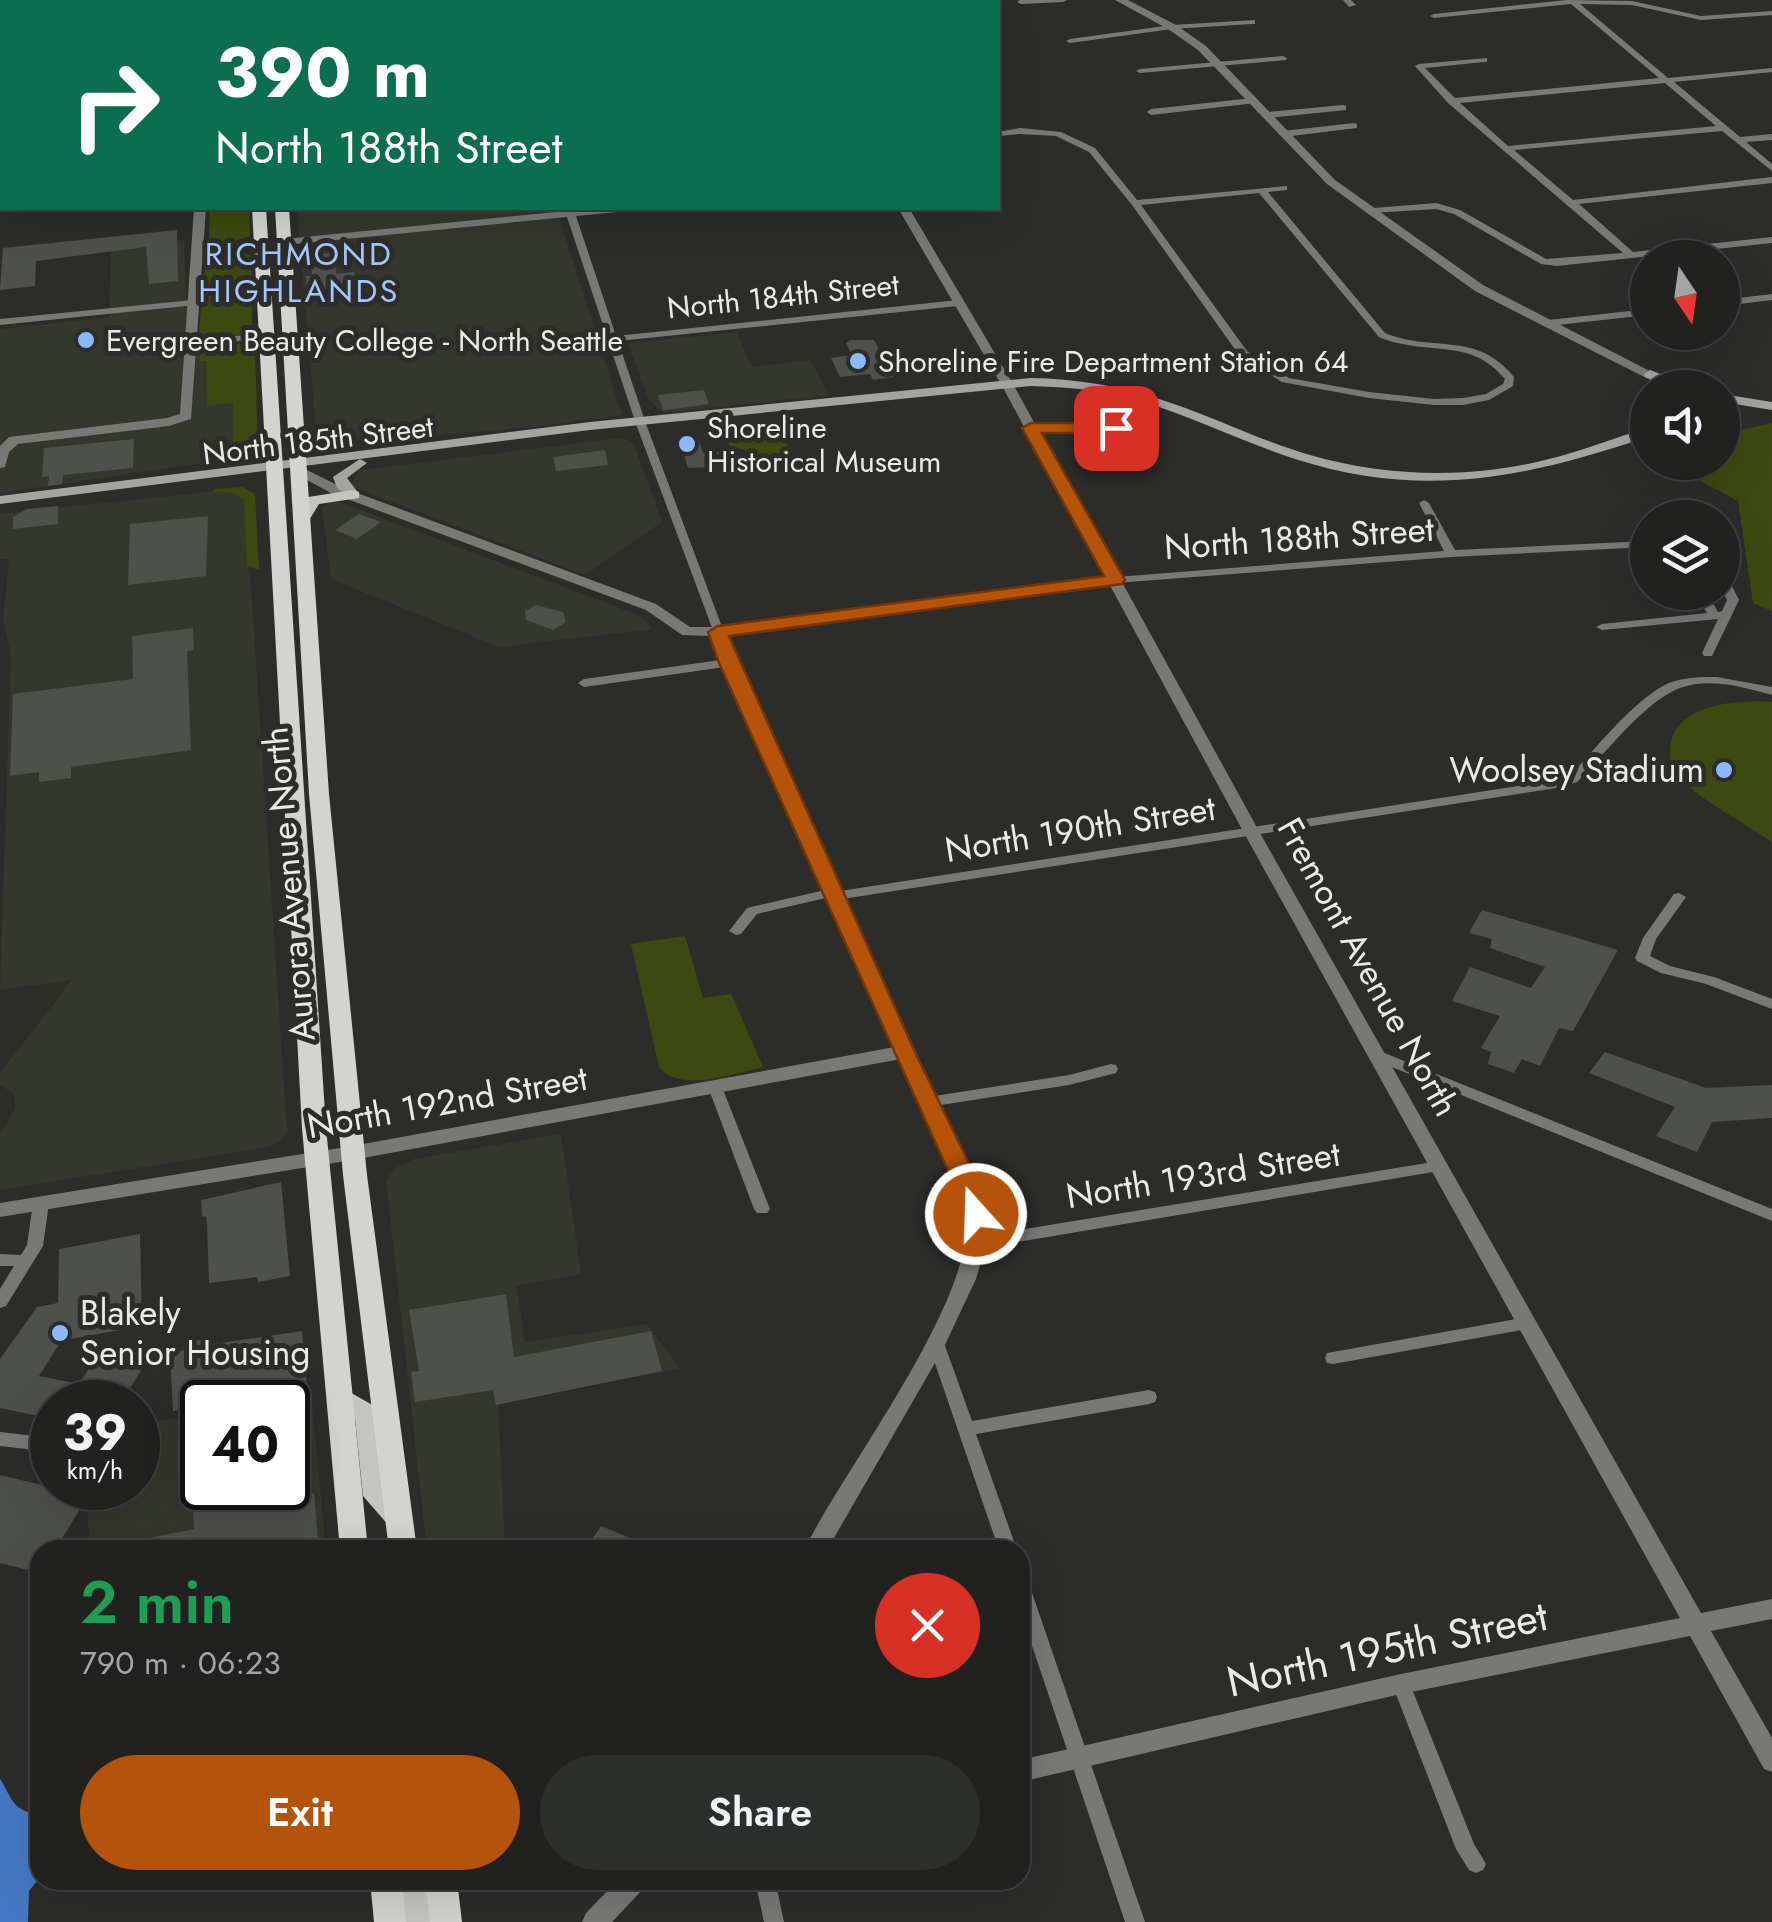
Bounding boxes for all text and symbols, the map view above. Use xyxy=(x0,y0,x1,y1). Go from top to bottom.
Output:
text: 390 m xyxy=(215,22,430,123)
icon: right xyxy=(50,40,180,170)
text: North 188th Street xyxy=(215,115,563,180)
district label: RICHMOND HIGHLANDS xyxy=(198,231,400,314)
north arrow xyxy=(1630,240,1740,350)
map controls xyxy=(1630,240,1740,610)
street label: North 184th Street xyxy=(665,262,902,330)
place label: Evergreen Beauty College - North Seattle xyxy=(106,319,623,362)
marker: Evergreen Beauty College - North Seattle xyxy=(75,329,97,351)
place label: Shoreline Fire Department Station 64 xyxy=(878,340,1349,383)
marker: Shoreline Fire Department Station 64 xyxy=(847,350,869,372)
button: sound xyxy=(1630,370,1740,480)
pin xyxy=(1074,386,1159,471)
icon: arrive xyxy=(1089,401,1144,456)
street label: North 185th Street xyxy=(200,404,437,475)
place label: Shoreline Historical Museum xyxy=(707,406,941,483)
marker: Shoreline Historical Museum xyxy=(676,433,698,455)
button: layers xyxy=(1630,500,1740,610)
street label: North 188th Street xyxy=(1162,504,1436,572)
street label: Aurora Avenue North xyxy=(250,725,328,1043)
place label: Woolsey Stadium xyxy=(1449,745,1704,795)
marker: Woolsey Stadium xyxy=(1713,759,1735,781)
street label: North 190th Street xyxy=(941,783,1219,875)
street label: Fremont Avenue North xyxy=(1265,809,1471,1125)
street label: North 192nd Street xyxy=(303,1053,592,1151)
street label: North 193rd Street xyxy=(1063,1129,1344,1221)
position arrow xyxy=(924,1162,1028,1266)
place label: Blakely Senior Housing xyxy=(80,1288,310,1378)
marker: Blakely Senior Housing xyxy=(49,1322,71,1344)
speed limit sign: 40 xyxy=(180,1380,310,1510)
text: 39 xyxy=(63,1396,127,1469)
text: km/h xyxy=(67,1452,123,1488)
text: 2 min xyxy=(80,1559,234,1646)
button: close xyxy=(875,1573,980,1678)
street label: North 195th Street xyxy=(1221,1585,1553,1713)
text: 790 m · 06:23 xyxy=(80,1640,281,1686)
button: Exit xyxy=(80,1755,520,1870)
button: Share xyxy=(540,1755,980,1870)

